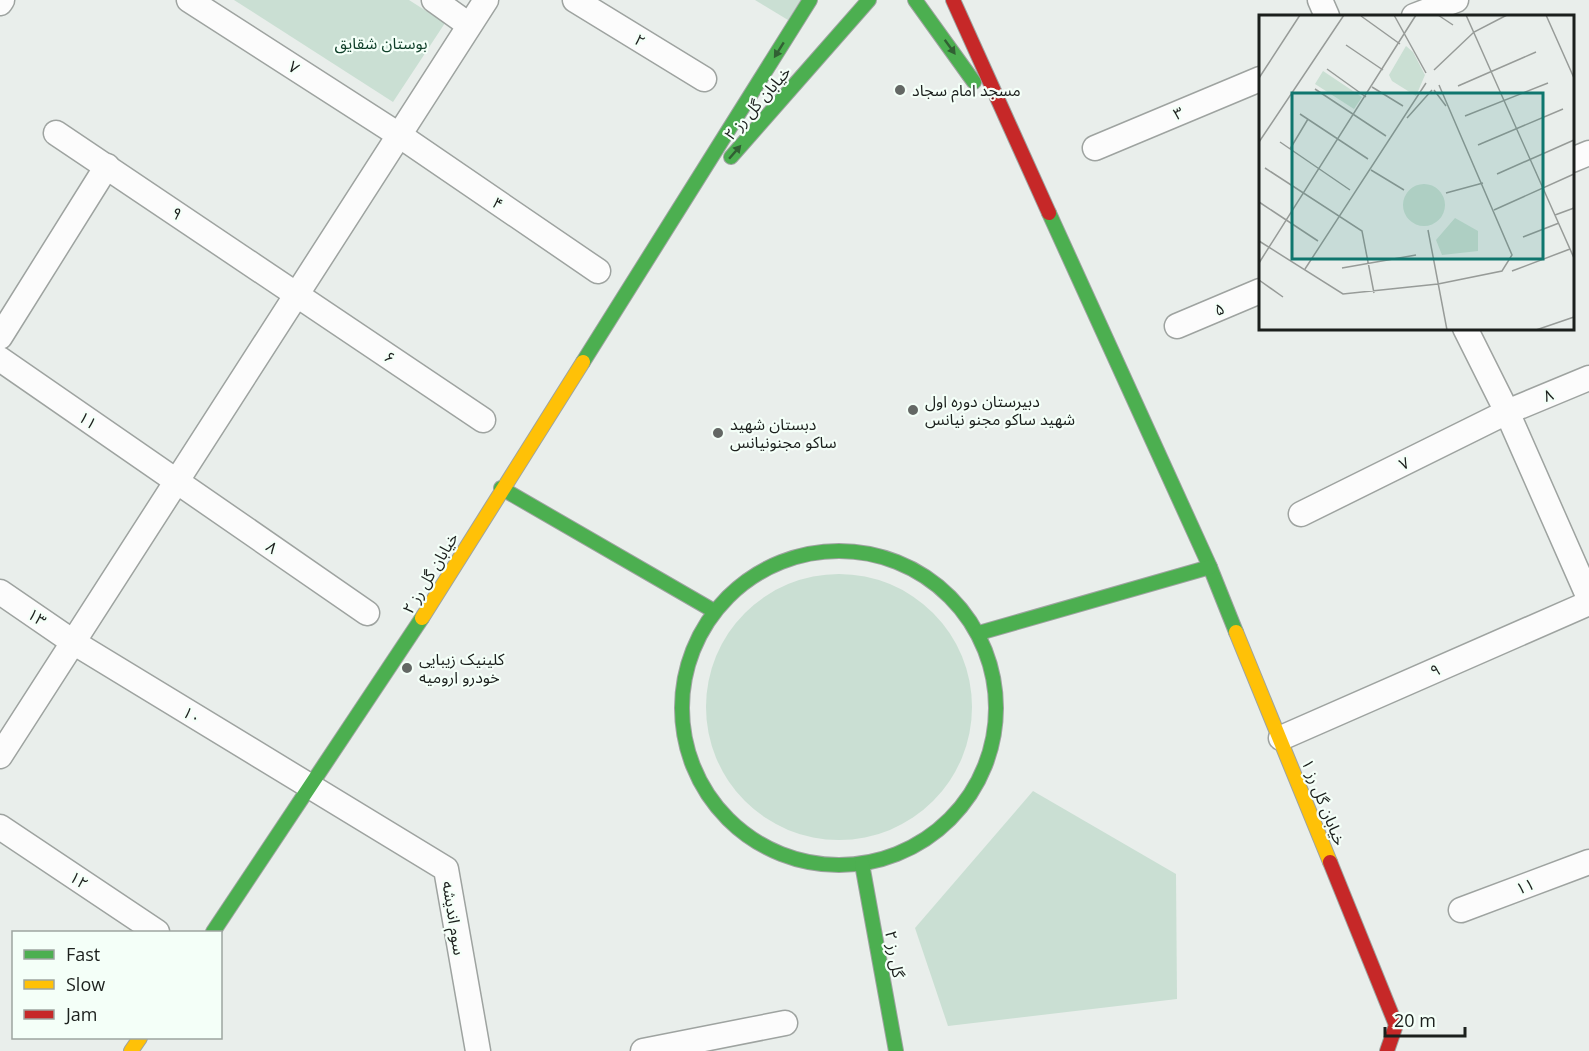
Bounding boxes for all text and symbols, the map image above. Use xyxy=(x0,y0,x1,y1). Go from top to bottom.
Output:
inset map xyxy=(1259,15,1574,330)
street label: ۲ xyxy=(630,28,650,52)
park label: بوستان شقایق xyxy=(335,32,427,54)
one-way arrow xyxy=(943,40,955,55)
one-way arrow xyxy=(774,42,785,58)
street label: ۷ xyxy=(284,55,304,79)
street label: خیابان گل رز ۲ xyxy=(719,61,795,145)
place label: مسجد امام سجاد xyxy=(912,79,1021,103)
marker: مسجد امام سجاد xyxy=(893,83,907,97)
street label: ۳ xyxy=(1169,101,1187,125)
one-way arrow xyxy=(728,145,742,160)
street label: ۴ xyxy=(488,191,508,215)
street label: ۹ xyxy=(167,201,187,225)
street label: ۵ xyxy=(1210,297,1228,321)
street label: ۶ xyxy=(380,345,400,369)
street label: ۸ xyxy=(1540,383,1556,407)
place label: دبیرستان دوره اول شهید ساکو مجنو نیانس xyxy=(925,390,1075,430)
marker: دبیرستان دوره اول شهید ساکو مجنو نیانس xyxy=(906,403,920,417)
street label: ۱۱ xyxy=(74,406,102,434)
place label: دبستان شهید ساکو مجنونیانس xyxy=(730,413,837,453)
marker: دبستان شهید ساکو مجنونیانس xyxy=(711,426,725,440)
street label: ۷ xyxy=(1395,451,1413,475)
street label: خیابان گل رز ۲ xyxy=(397,528,463,618)
street label: ۸ xyxy=(262,535,282,559)
street label: ۱۳ xyxy=(23,603,51,631)
place label: کلینیک زیبایی خودرو ارومیه xyxy=(419,648,505,688)
street label: ۹ xyxy=(1426,658,1444,682)
marker: کلینیک زیبایی خودرو ارومیه xyxy=(400,661,414,675)
street label: ۱۰ xyxy=(178,701,206,729)
street label: خیابان گل رز ۱ xyxy=(1297,755,1351,849)
street label: ۱۲ xyxy=(65,866,93,894)
street label: ۱۱ xyxy=(1513,872,1537,900)
street label: سوم اندیشه xyxy=(435,879,471,957)
street label: ۲ گل رز xyxy=(880,929,910,980)
legend xyxy=(12,931,222,1039)
text: Fast xyxy=(66,942,100,966)
text: Slow xyxy=(66,972,105,996)
scale bar xyxy=(1385,1000,1464,1038)
text: Jam xyxy=(64,1002,98,1026)
text: 20 m xyxy=(1394,1008,1436,1032)

